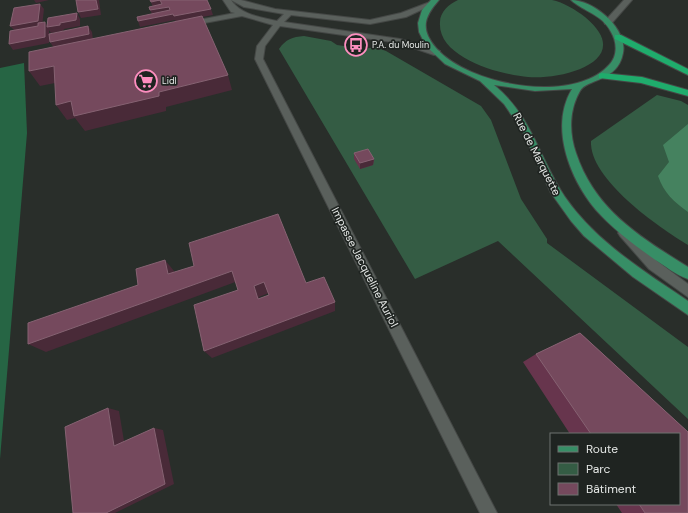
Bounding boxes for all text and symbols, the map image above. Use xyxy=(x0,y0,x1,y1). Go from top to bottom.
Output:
bus stop icon: P.A. du Moulin xyxy=(343,32,369,58)
place label: P.A. du Moulin xyxy=(372,39,429,51)
supermarket icon: Lidl xyxy=(133,68,159,94)
place label: Lidl xyxy=(162,75,177,87)
street label: Rue de Marquette xyxy=(510,110,564,198)
street label: Impasse Jacqueline Auriol xyxy=(329,205,401,329)
legend xyxy=(550,433,680,505)
text: Route xyxy=(586,441,618,457)
text: Parc xyxy=(586,461,610,477)
text: Bâtiment xyxy=(586,481,637,497)

